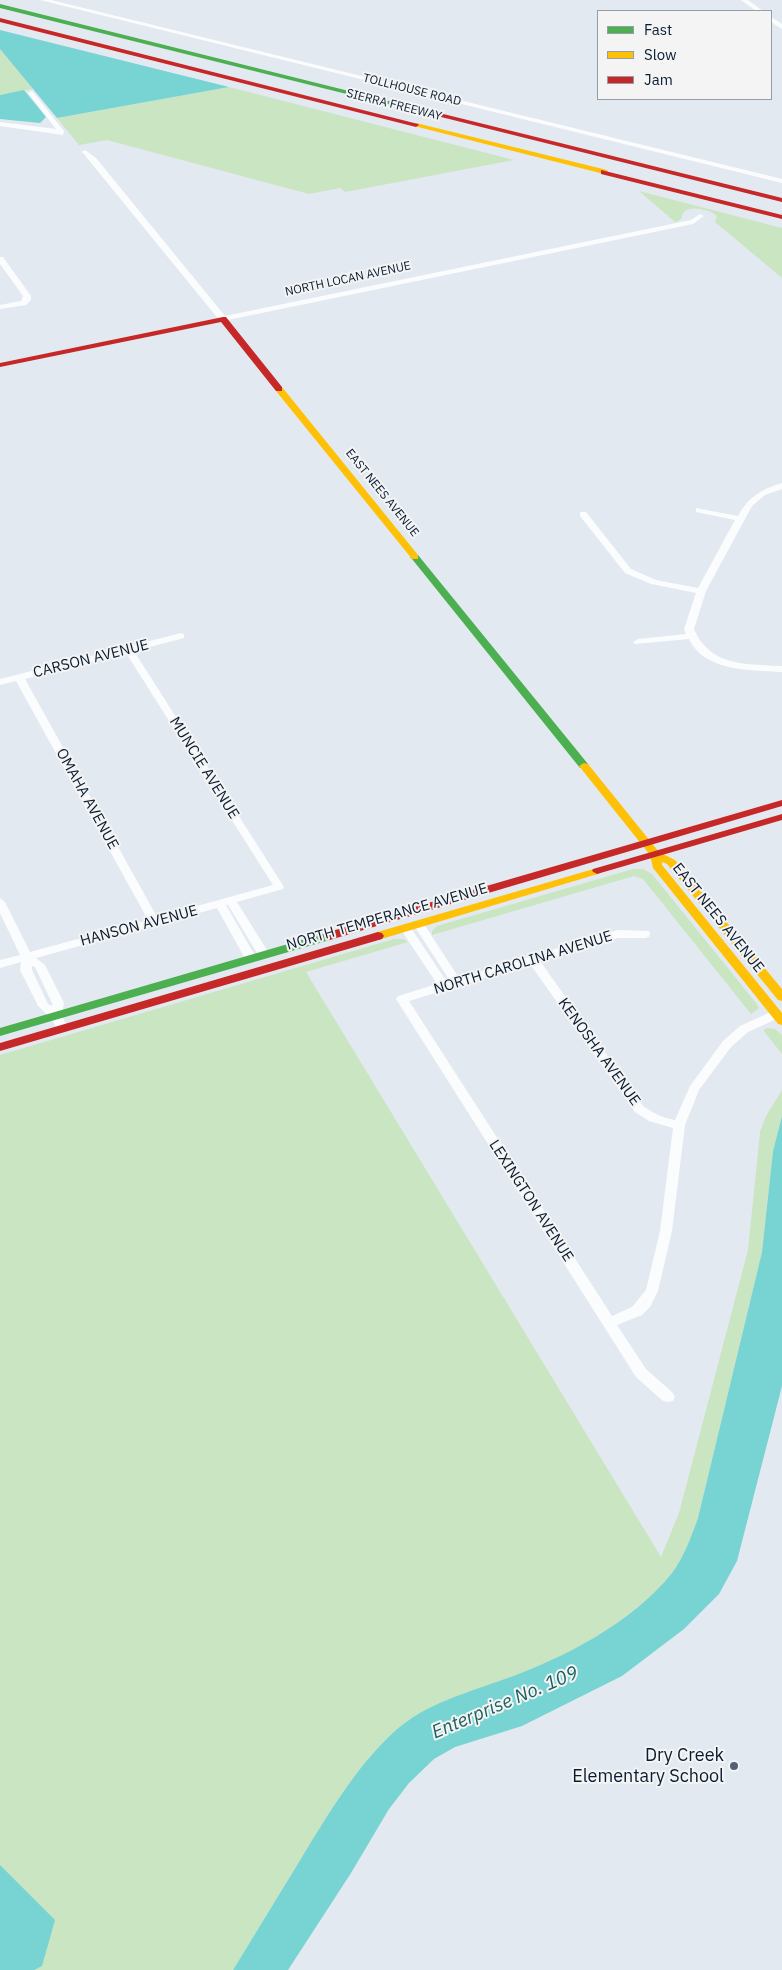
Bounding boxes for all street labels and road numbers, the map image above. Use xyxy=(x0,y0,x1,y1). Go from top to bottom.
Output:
street label: TOLLHOUSE ROAD xyxy=(361,71,463,109)
street label: SIERRA FREEWAY xyxy=(345,86,443,124)
street label: NORTH LOCAN AVENUE xyxy=(284,259,412,299)
street label: EAST NEES AVENUE xyxy=(342,446,422,540)
street label: CARSON AVENUE xyxy=(31,636,151,682)
street label: MUNCIE AVENUE xyxy=(165,714,243,822)
street label: OMAHA AVENUE xyxy=(52,745,122,853)
street label: EAST NEES AVENUE xyxy=(668,860,768,976)
street label: NORTH TEMPERANCE AVENUE xyxy=(284,880,490,954)
street label: HANSON AVENUE xyxy=(78,902,200,950)
street label: NORTH CAROLINA AVENUE xyxy=(431,927,615,999)
street label: KENOSHA AVENUE xyxy=(554,995,644,1109)
street label: LEXINGTON AVENUE xyxy=(485,1137,577,1265)

